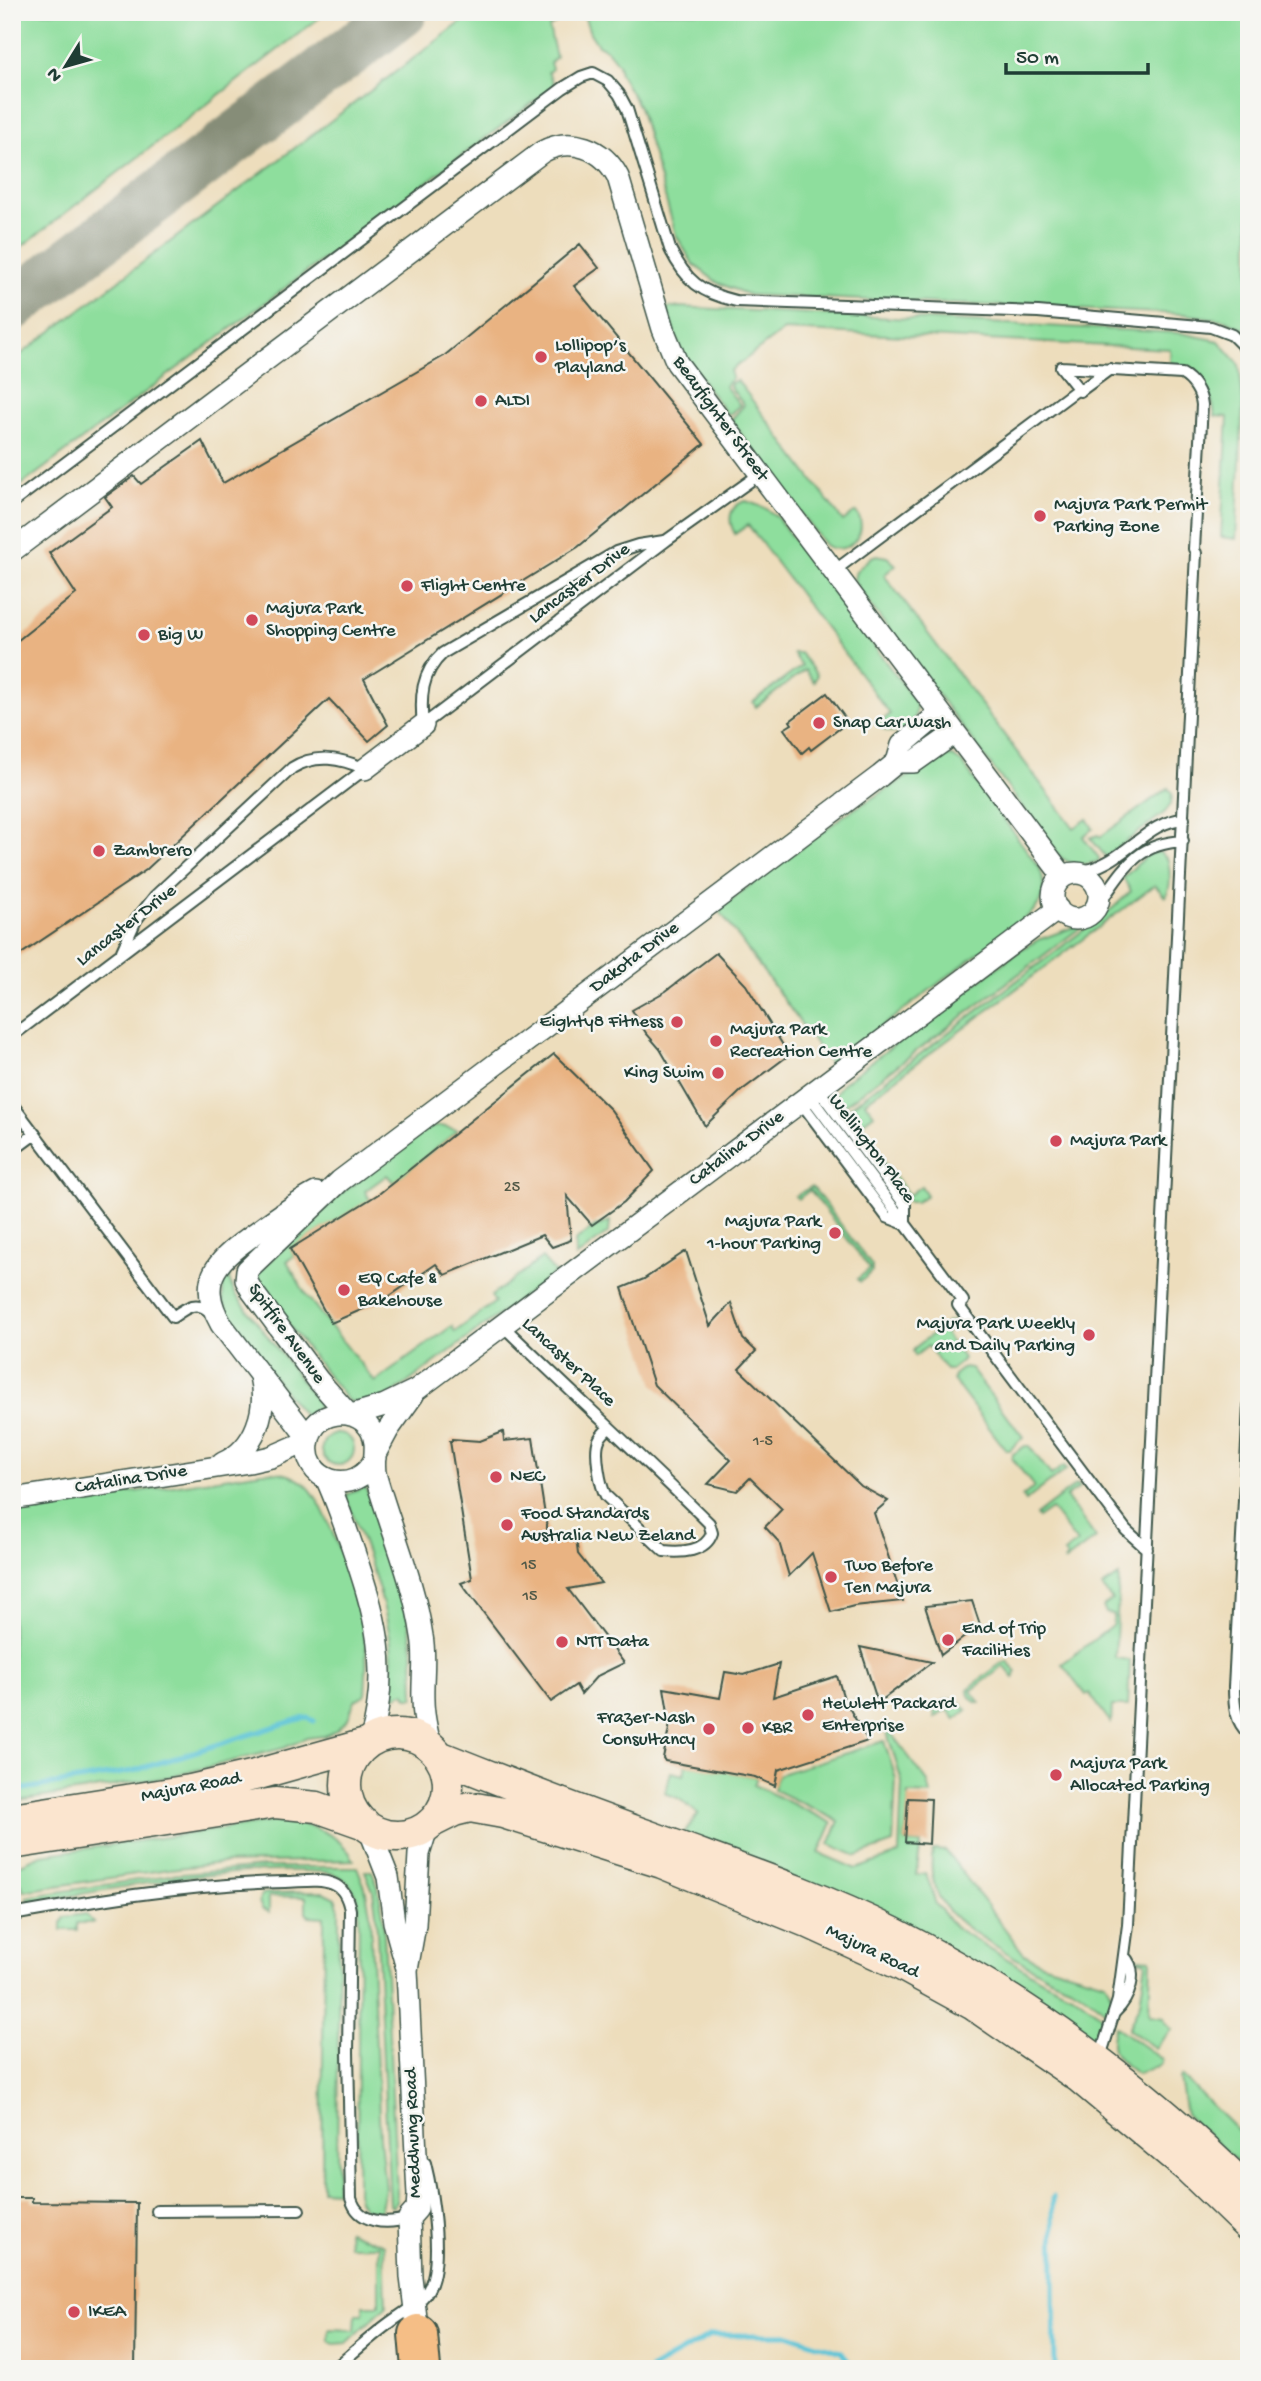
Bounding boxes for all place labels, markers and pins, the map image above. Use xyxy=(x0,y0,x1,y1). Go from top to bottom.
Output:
place label: Lollipop’s Playland xyxy=(554,335,627,380)
marker: Lollipop’s Playland xyxy=(533,349,549,365)
place label: ALDI xyxy=(495,390,530,413)
marker: ALDI xyxy=(473,393,489,409)
place label: Majura Park Permit Parking Zone xyxy=(1053,494,1209,539)
marker: Majura Park Permit Parking Zone xyxy=(1032,508,1048,524)
place label: Flight Centre xyxy=(420,575,526,598)
marker: Flight Centre xyxy=(399,578,415,594)
place label: Majura Park Shopping Centre xyxy=(266,598,396,643)
marker: Majura Park Shopping Centre xyxy=(244,612,260,628)
place label: Big W xyxy=(157,624,203,647)
marker: Big W xyxy=(136,627,152,643)
place label: Snap Car Wash xyxy=(833,712,951,735)
marker: Snap Car Wash xyxy=(811,715,827,731)
place label: Zambrero xyxy=(113,840,193,863)
marker: Zambrero xyxy=(91,843,107,859)
place label: Eighty8 Fitness xyxy=(540,1011,664,1034)
marker: Eighty8 Fitness xyxy=(669,1014,685,1030)
place label: Majura Park Recreation Centre xyxy=(730,1019,872,1064)
marker: Majura Park Recreation Centre xyxy=(708,1033,724,1049)
place label: King Swim xyxy=(624,1062,704,1085)
marker: King Swim xyxy=(710,1065,726,1081)
place label: Majura Park xyxy=(1070,1130,1168,1153)
marker: Majura Park xyxy=(1048,1133,1064,1149)
place label: Majura Park 1-hour Parking xyxy=(706,1211,823,1256)
marker: Majura Park 1-hour Parking xyxy=(827,1225,843,1241)
place label: EQ Cafe & Bakehouse xyxy=(357,1268,443,1313)
marker: EQ Cafe & Bakehouse xyxy=(336,1282,352,1298)
place label: Majura Park Weekly and Daily Parking xyxy=(917,1313,1076,1358)
marker: Majura Park Weekly and Daily Parking xyxy=(1081,1327,1097,1343)
place label: NEC xyxy=(510,1466,546,1489)
marker: NEC xyxy=(488,1469,504,1485)
place label: Food Standards Australia New Zeland xyxy=(520,1503,697,1548)
marker: Food Standards Australia New Zeland xyxy=(499,1517,515,1533)
place label: Two Before Ten Majura xyxy=(844,1555,933,1600)
marker: Two Before Ten Majura xyxy=(823,1569,839,1585)
place label: End of Trip Facilities xyxy=(961,1618,1047,1663)
place label: NTT Data xyxy=(576,1631,650,1654)
marker: End of Trip Facilities xyxy=(940,1632,956,1648)
marker: NTT Data xyxy=(554,1634,570,1650)
place label: Hewlett Packard Enterprise xyxy=(822,1693,958,1738)
place label: Frazer-Nash Consultancy xyxy=(596,1707,696,1752)
marker: Hewlett Packard Enterprise xyxy=(800,1707,816,1723)
place label: KBR xyxy=(762,1717,793,1740)
marker: KBR xyxy=(740,1720,756,1736)
marker: Frazer-Nash Consultancy xyxy=(701,1721,717,1737)
place label: Majura Park Allocated Parking xyxy=(1070,1753,1210,1798)
marker: Majura Park Allocated Parking xyxy=(1048,1767,1064,1783)
place label: IKEA xyxy=(88,2301,128,2324)
marker: IKEA xyxy=(66,2304,82,2320)

